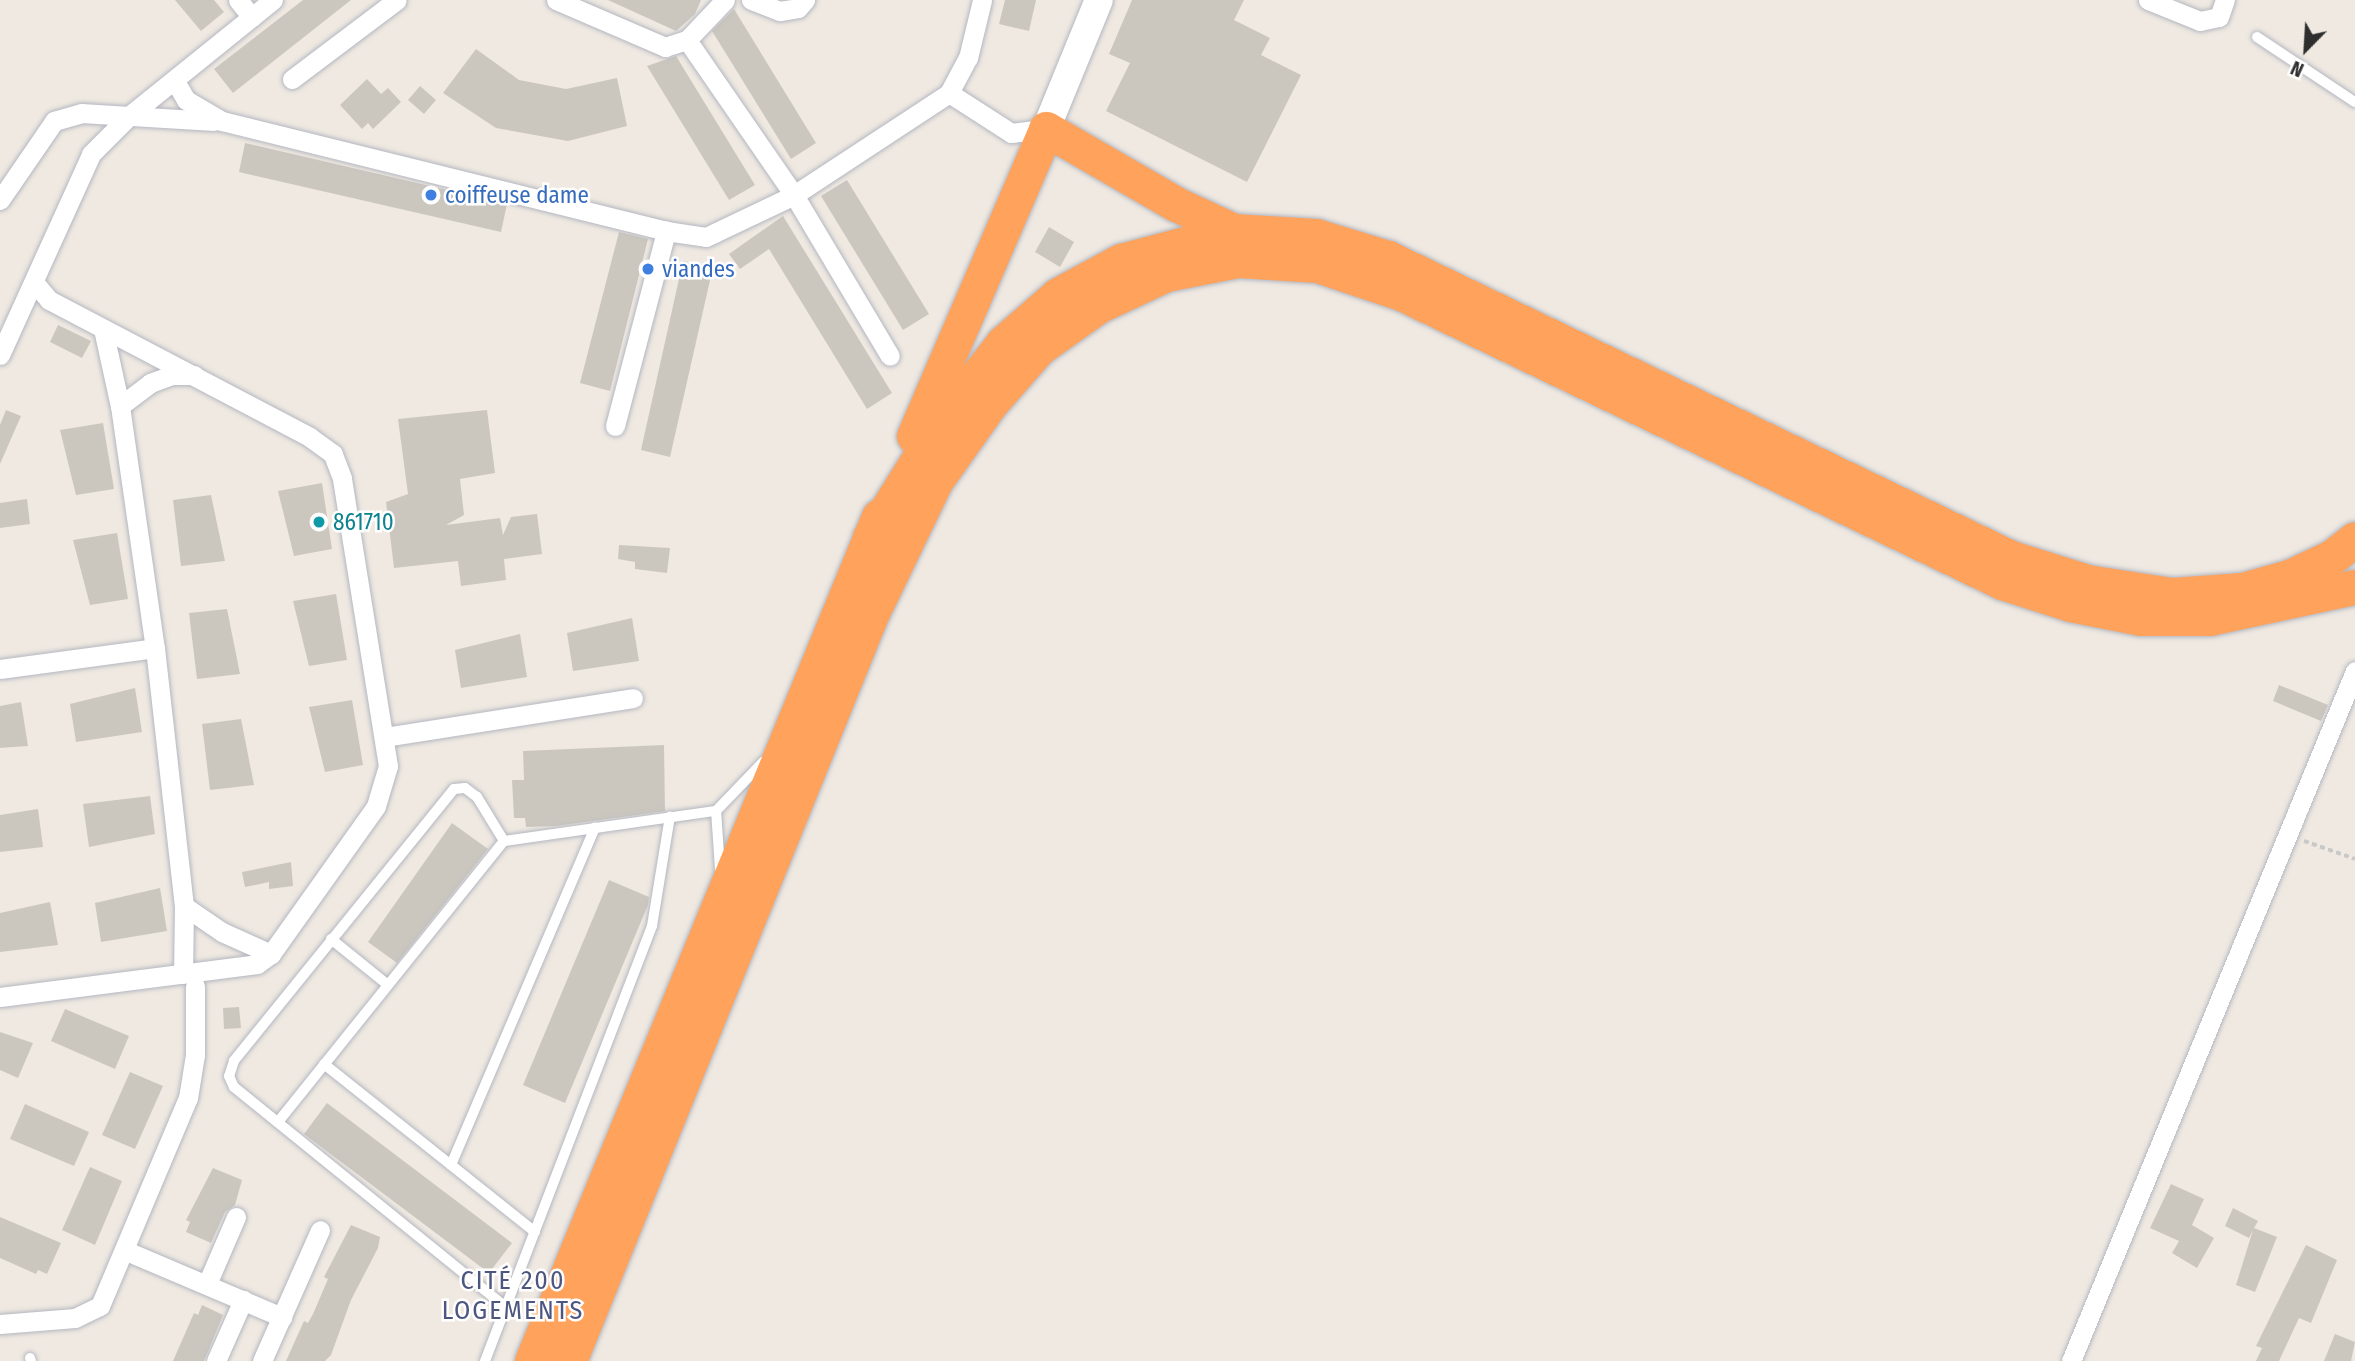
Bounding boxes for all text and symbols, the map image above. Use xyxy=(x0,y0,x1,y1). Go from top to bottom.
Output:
north arrow xyxy=(2271,14,2341,84)
text: N xyxy=(2287,56,2307,81)
place label: coiffeuse dame xyxy=(445,181,589,209)
marker: coiffeuse dame xyxy=(423,187,439,203)
place label: viandes xyxy=(662,255,735,283)
marker: viandes xyxy=(640,261,656,277)
place label: 861710 xyxy=(333,508,394,536)
marker: 861710 xyxy=(311,514,327,530)
district label: CITÉ 200 LOGEMENTS xyxy=(443,1265,583,1326)

